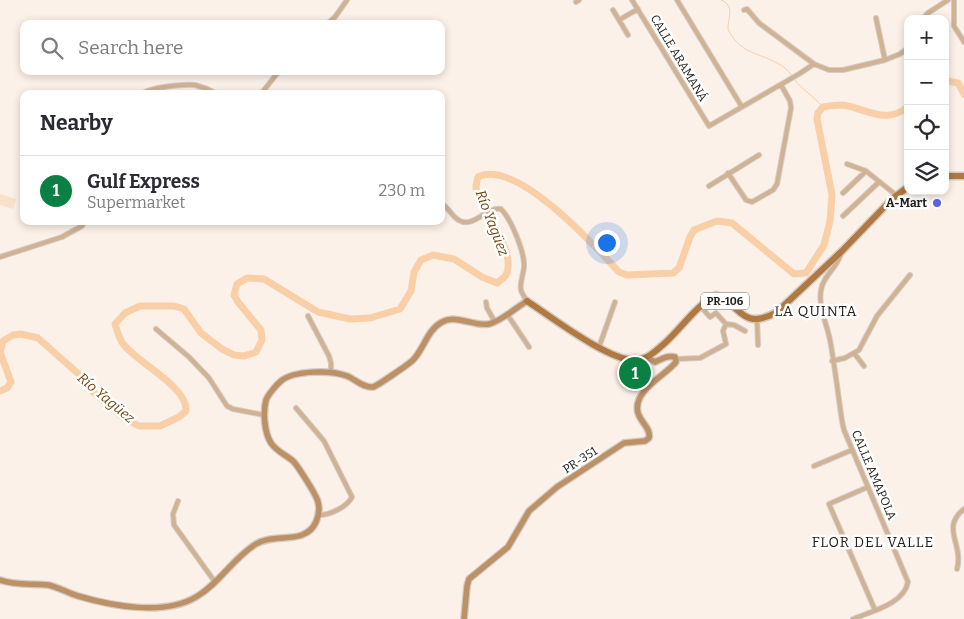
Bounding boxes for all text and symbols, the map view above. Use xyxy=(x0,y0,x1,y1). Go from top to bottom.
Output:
street label: CALLE ARAMANÁ xyxy=(648,12,712,104)
map controls xyxy=(904,15,949,195)
button: + xyxy=(904,15,949,60)
search box xyxy=(20,20,445,75)
icon: search xyxy=(38,34,66,62)
text: Search here xyxy=(78,36,183,59)
button: − xyxy=(904,60,949,105)
button: locate xyxy=(904,105,949,150)
text: Nearby xyxy=(40,110,113,136)
button: layers xyxy=(904,150,949,195)
text: Gulf Express xyxy=(87,170,200,193)
text: 1 xyxy=(53,181,59,200)
text: 230 m xyxy=(378,181,425,200)
water label: Río Yagüez xyxy=(472,188,512,259)
text: Supermarket xyxy=(87,193,185,212)
place label: A-Mart xyxy=(886,196,927,210)
marker: A-Mart xyxy=(931,197,943,209)
your location xyxy=(594,230,620,256)
road number: PR-106 xyxy=(701,292,749,310)
district label: LA QUINTA xyxy=(775,303,857,320)
pin: 1 xyxy=(619,354,651,392)
water label: Río Yagüez xyxy=(74,369,138,427)
street label: CALLE AMAPOLA xyxy=(849,428,899,522)
street label: PR-351 xyxy=(560,444,600,476)
district label: FLOR DEL VALLE xyxy=(812,534,934,551)

